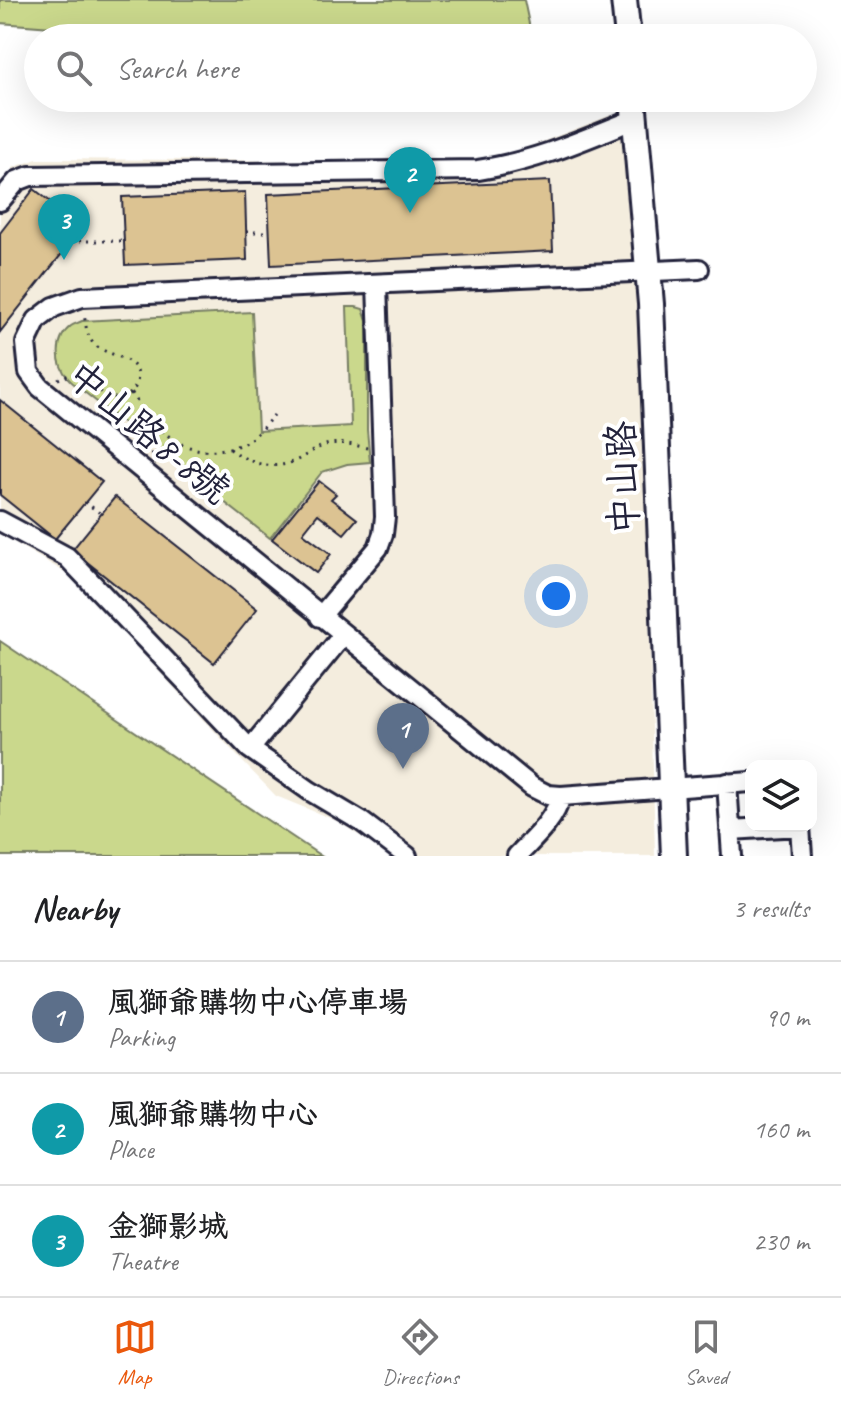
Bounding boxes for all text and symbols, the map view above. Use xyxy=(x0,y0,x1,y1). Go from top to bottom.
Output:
search box xyxy=(24,24,817,112)
icon: search xyxy=(52,46,96,90)
text: Search here xyxy=(116,49,238,87)
pin: 2 xyxy=(384,147,436,213)
pin: 3 xyxy=(38,194,90,260)
street label: 中山路8-8號 xyxy=(58,351,240,514)
street label: 中山路 xyxy=(597,420,648,536)
your location xyxy=(536,576,576,616)
pin: 1 xyxy=(377,703,429,769)
map controls xyxy=(745,760,817,832)
button: layers xyxy=(745,760,817,832)
text: Nearby xyxy=(32,887,118,930)
text: 3 results xyxy=(733,892,809,925)
text: 風獅爺購物中心停車場 xyxy=(108,983,408,1021)
text: 1 xyxy=(52,1001,64,1034)
text: 90 m xyxy=(765,1001,809,1034)
text: Parking xyxy=(108,1021,175,1054)
text: 風獅爺購物中心 xyxy=(108,1095,318,1133)
text: 2 xyxy=(52,1113,64,1146)
text: 160 m xyxy=(753,1113,809,1146)
text: Place xyxy=(108,1133,154,1166)
text: 金獅影城 xyxy=(108,1207,228,1245)
text: 3 xyxy=(52,1225,64,1258)
text: 230 m xyxy=(753,1225,809,1258)
text: Theatre xyxy=(108,1245,178,1278)
tab: Map xyxy=(113,1315,157,1391)
tab: Directions xyxy=(382,1315,459,1391)
tab: Saved xyxy=(684,1315,728,1391)

